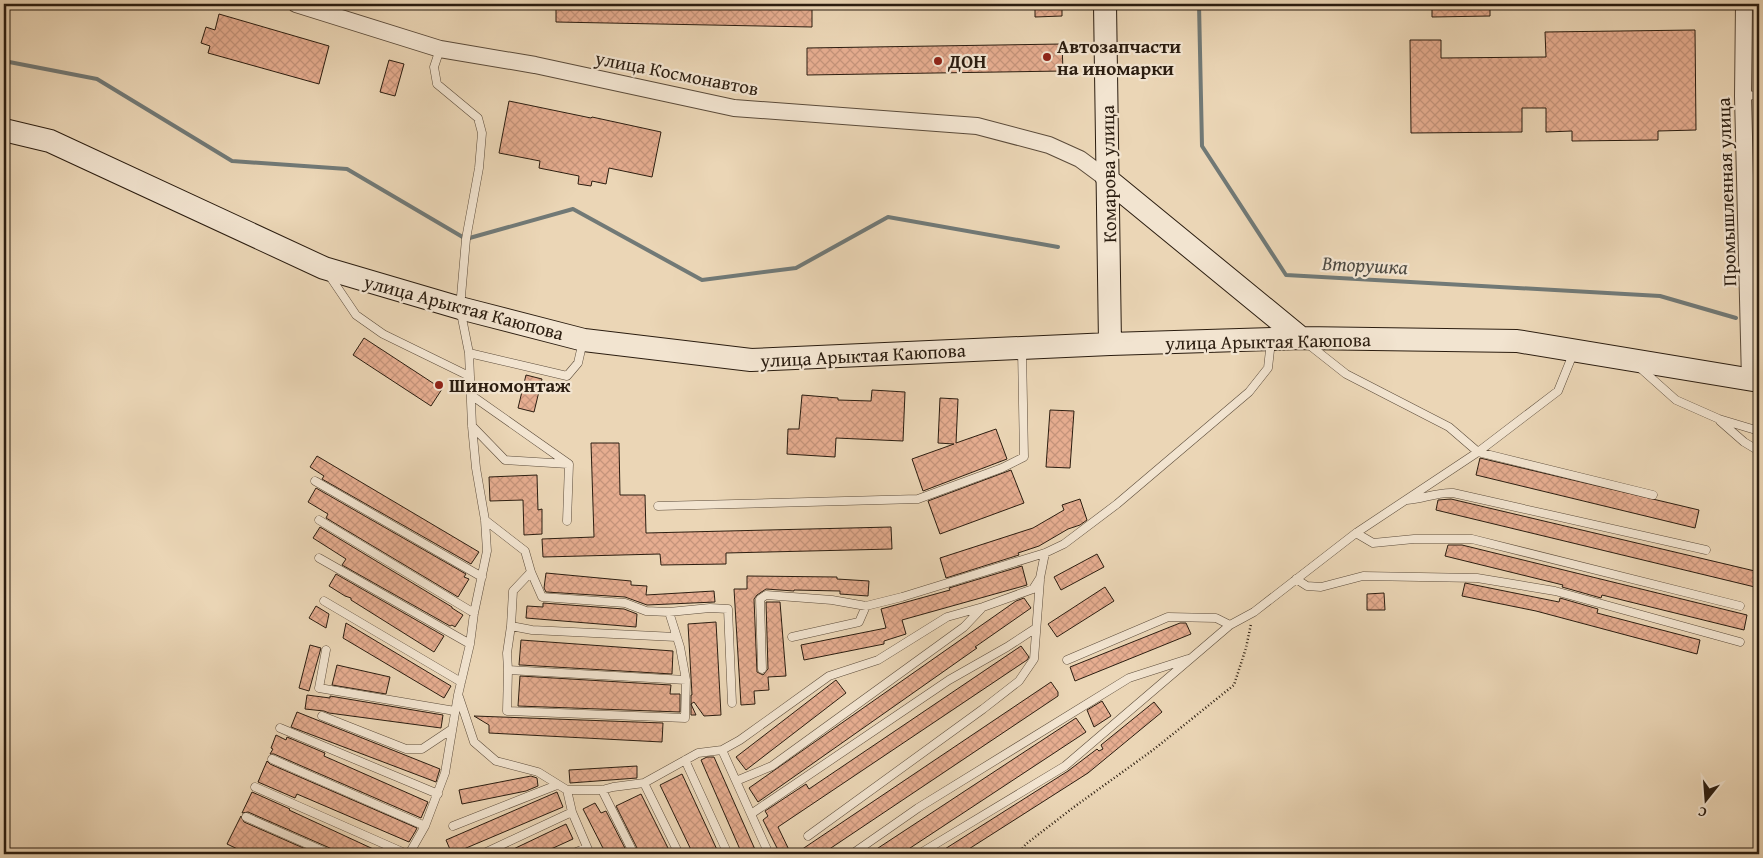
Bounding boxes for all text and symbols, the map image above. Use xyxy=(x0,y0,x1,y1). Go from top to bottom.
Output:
place label: Автозапчасти на иномарки xyxy=(1057,32,1181,82)
street label: улица Космонавтов xyxy=(592,43,761,103)
place label: ДОН xyxy=(947,47,986,75)
marker: Автозапчасти на иномарки xyxy=(1041,51,1053,63)
marker: ДОН xyxy=(932,55,944,67)
street label: Промышленная улица xyxy=(1709,97,1743,287)
street label: Комарова улица xyxy=(1093,105,1123,243)
water label: Вторушка xyxy=(1320,248,1409,281)
street label: улица Арыктая Каюпова xyxy=(360,267,567,347)
street label: улица Арыктая Каюпова xyxy=(1164,325,1371,357)
street label: улица Арыктая Каюпова xyxy=(759,336,966,374)
place label: Шиномонтаж xyxy=(449,371,571,399)
marker: Шиномонтаж xyxy=(433,379,445,391)
north arrow xyxy=(1680,776,1730,826)
text: С xyxy=(1695,802,1709,823)

